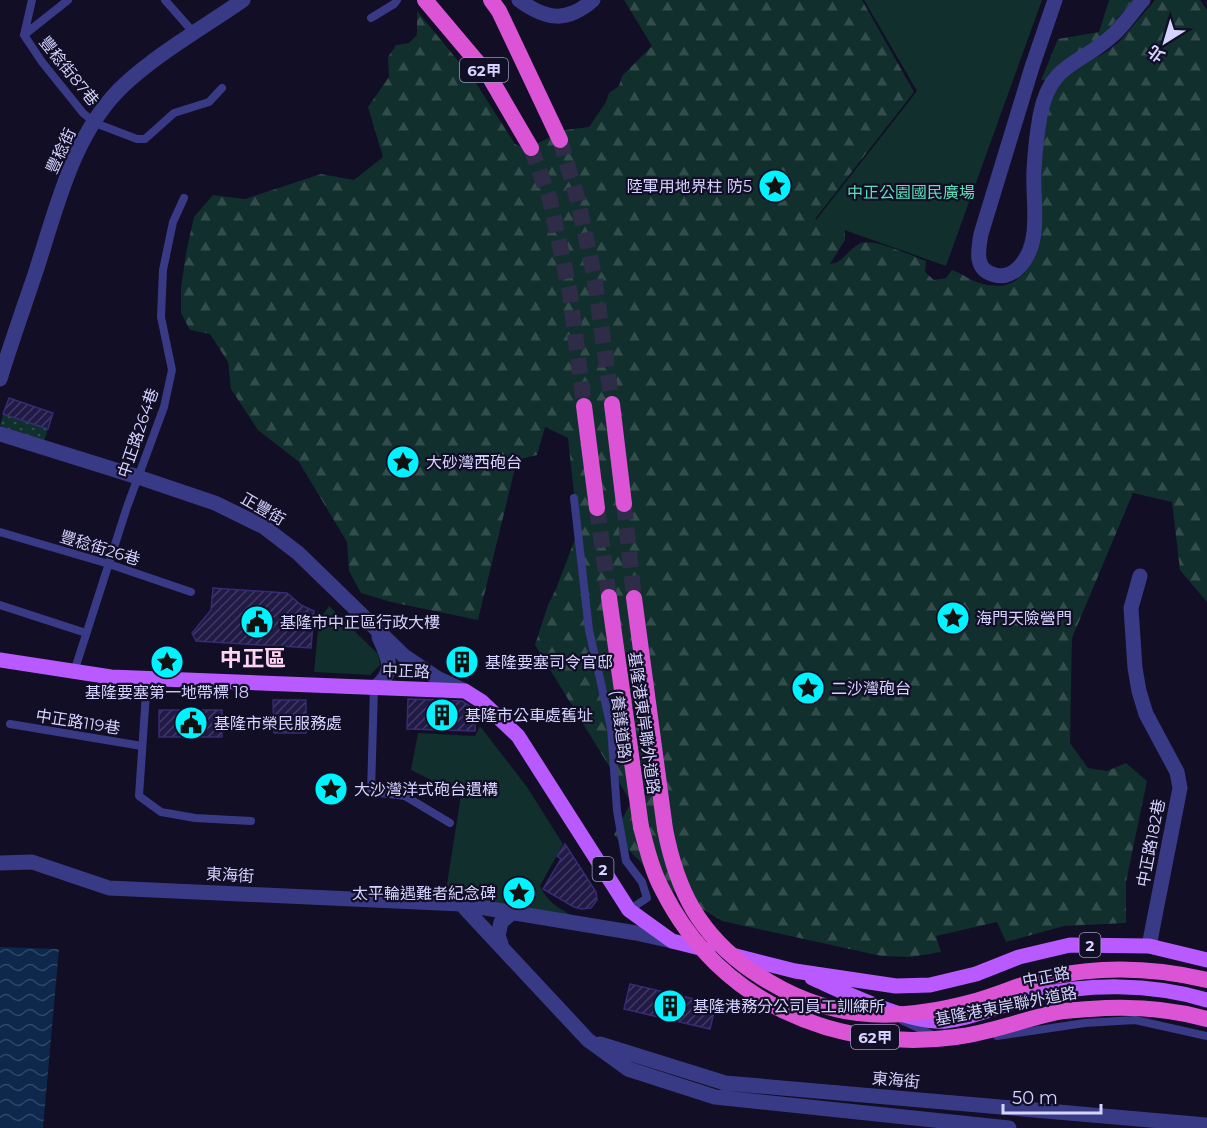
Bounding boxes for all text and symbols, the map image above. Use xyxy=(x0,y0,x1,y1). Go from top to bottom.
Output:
north arrow xyxy=(1135,12,1195,72)
street label: 豐稔街87巷 xyxy=(35,33,103,109)
text: 北 xyxy=(1144,41,1168,66)
road number: 62甲 xyxy=(460,58,508,82)
street label: 豐稔街 xyxy=(42,125,80,177)
place icon: 陸軍用地界柱 防5 xyxy=(757,168,793,204)
place label: 陸軍用地界柱 防5 xyxy=(627,177,752,196)
park label: 中正公園國民廣場 xyxy=(847,183,975,202)
street label: 中正路264巷 xyxy=(114,386,162,480)
place icon: 大砂灣西砲台 xyxy=(385,444,421,480)
place label: 大砂灣西砲台 xyxy=(426,453,522,472)
street label: 正豐街 xyxy=(237,489,289,529)
street label: 豐稔街26巷 xyxy=(58,527,142,569)
place icon: 海門天險營門 xyxy=(935,600,971,636)
public building icon: 基隆市中正區行政大樓 xyxy=(239,604,275,640)
place label: 海門天險營門 xyxy=(976,609,1072,628)
place label: 基隆市中正區行政大樓 xyxy=(280,613,440,632)
place icon: 基隆要塞第一地帶標 18 xyxy=(149,644,185,680)
building icon: 基隆要塞司令官邸 xyxy=(444,644,480,680)
district label: 中正區 xyxy=(220,645,286,672)
street label: 基隆港東岸聯外道路 xyxy=(625,650,663,796)
place label: 基隆要塞司令官邸 xyxy=(485,653,613,672)
street label: 中正路 xyxy=(382,661,430,681)
place icon: 二沙灣砲台 xyxy=(790,670,826,706)
place label: 二沙灣砲台 xyxy=(831,679,911,698)
place label: 基隆要塞第一地帶標 18 xyxy=(85,683,249,702)
street label: (養護道路) xyxy=(607,689,635,765)
building icon: 基隆市公車處舊址 xyxy=(424,697,460,733)
public building icon: 基隆市榮民服務處 xyxy=(173,705,209,741)
street label: 中正路119巷 xyxy=(34,706,122,738)
place label: 基隆市公車處舊址 xyxy=(465,706,593,725)
place label: 基隆市榮民服務處 xyxy=(214,714,342,733)
place icon: 大沙灣洋式砲台遺構 xyxy=(313,771,349,807)
place label: 大沙灣洋式砲台遺構 xyxy=(354,780,498,799)
street label: 中正路182巷 xyxy=(1133,797,1169,889)
road number: 2 xyxy=(592,857,614,881)
street label: 東海街 xyxy=(206,864,254,886)
place icon: 太平輪遇難者紀念碑 xyxy=(501,875,537,911)
place label: 太平輪遇難者紀念碑 xyxy=(352,884,496,903)
road number: 2 xyxy=(1080,933,1100,957)
street label: 中正路 xyxy=(1021,963,1071,991)
street label: 基隆港東岸聯外道路 xyxy=(934,983,1078,1029)
building icon: 基隆港務分公司員工訓練所 xyxy=(652,988,688,1024)
place label: 基隆港務分公司員工訓練所 xyxy=(693,997,885,1016)
road number: 62甲 xyxy=(851,1025,899,1049)
street label: 東海街 xyxy=(871,1068,921,1092)
scale bar xyxy=(1003,1077,1100,1115)
text: 50 m xyxy=(1012,1087,1058,1109)

